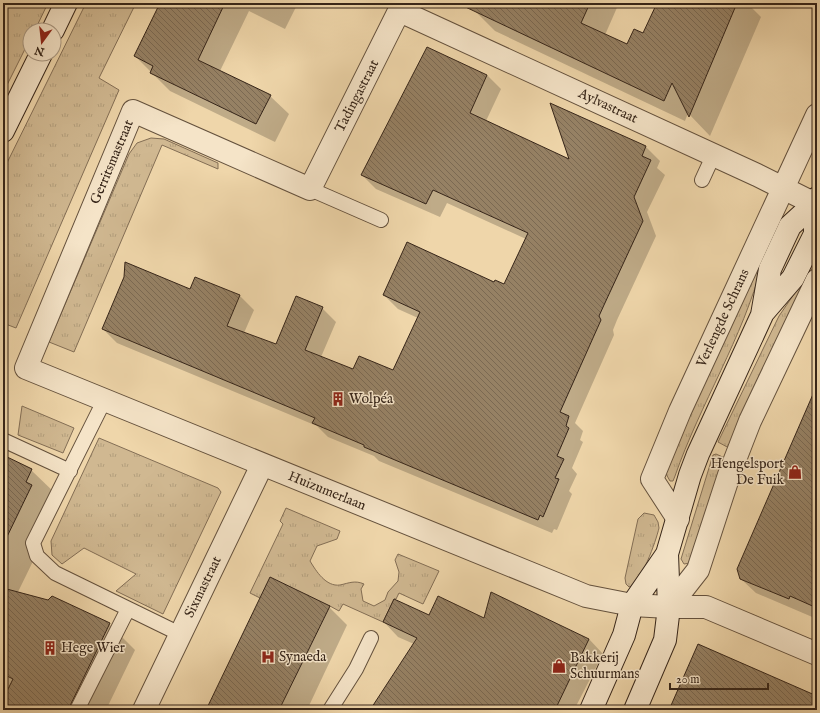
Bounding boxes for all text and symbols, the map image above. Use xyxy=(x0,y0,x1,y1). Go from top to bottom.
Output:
north arrow xyxy=(22,22,62,62)
text: N xyxy=(33,43,47,59)
street label: Tadingastraat xyxy=(331,56,383,135)
street label: Aylvastraat xyxy=(575,84,641,128)
street label: Gerritsmastraat xyxy=(86,117,138,207)
street label: Verlengde Schrans xyxy=(692,266,754,371)
place label: Wolpéa xyxy=(349,390,394,408)
building icon: Wolpéa xyxy=(330,391,346,407)
place label: Hengelsport De Fuik xyxy=(710,455,784,489)
shop icon: Hengelsport De Fuik xyxy=(787,464,803,480)
street label: Huizumerlaan xyxy=(285,467,369,515)
street label: Sixmastraat xyxy=(180,553,226,621)
place label: Hege Wier xyxy=(61,639,125,657)
building icon: Hege Wier xyxy=(42,640,58,656)
place label: Synaeda xyxy=(279,648,327,666)
hospital icon: Synaeda xyxy=(260,649,276,665)
place label: Bakkerij Schuurmans xyxy=(570,649,640,683)
shop icon: Bakkerij Schuurmans xyxy=(551,658,567,674)
scale bar xyxy=(670,665,768,691)
text: 20 m xyxy=(676,672,699,687)

